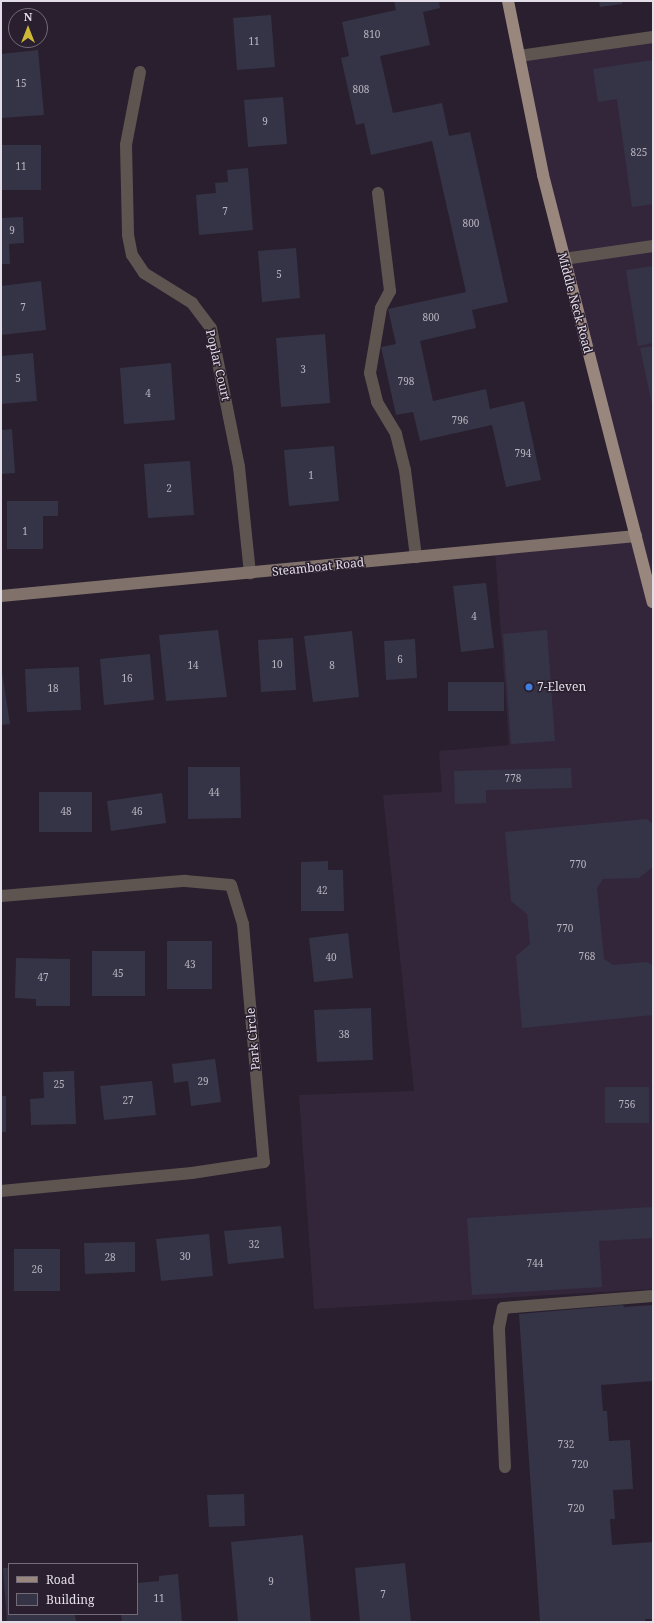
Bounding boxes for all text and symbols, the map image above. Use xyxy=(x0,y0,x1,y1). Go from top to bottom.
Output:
north arrow xyxy=(8,8,48,48)
text: N xyxy=(24,9,32,24)
house number: 810 xyxy=(364,29,380,41)
house number: 11 xyxy=(248,36,260,48)
house number: 15 xyxy=(15,78,27,90)
house number: 808 xyxy=(353,84,369,96)
house number: 9 xyxy=(262,116,268,128)
house number: 825 xyxy=(631,147,647,159)
house number: 11 xyxy=(15,161,27,173)
house number: 7 xyxy=(222,206,228,218)
house number: 800 xyxy=(463,218,479,230)
house number: 9 xyxy=(9,225,15,237)
street label: Middle Neck Road xyxy=(555,251,595,355)
house number: 5 xyxy=(276,269,282,281)
house number: 7 xyxy=(20,302,26,314)
house number: 800 xyxy=(423,312,439,324)
street label: Poplar Court xyxy=(203,328,233,402)
house number: 3 xyxy=(300,364,306,376)
house number: 5 xyxy=(15,373,21,385)
house number: 798 xyxy=(398,376,414,388)
house number: 4 xyxy=(145,388,151,400)
house number: 796 xyxy=(452,415,468,427)
house number: 794 xyxy=(515,448,531,460)
house number: 1 xyxy=(308,470,314,482)
house number: 2 xyxy=(166,483,172,495)
house number: 1 xyxy=(22,526,28,538)
street label: Steamboat Road xyxy=(271,555,365,579)
house number: 4 xyxy=(471,611,477,623)
house number: 6 xyxy=(397,654,403,666)
house number: 10 xyxy=(271,659,283,671)
house number: 14 xyxy=(187,660,199,672)
house number: 8 xyxy=(329,660,335,672)
house number: 16 xyxy=(121,673,133,685)
place label: 7-Eleven xyxy=(537,680,586,694)
marker: 7-Eleven xyxy=(524,682,534,692)
house number: 18 xyxy=(47,683,59,695)
house number: 778 xyxy=(505,773,521,785)
house number: 44 xyxy=(208,787,220,799)
house number: 48 xyxy=(60,806,72,818)
house number: 46 xyxy=(131,806,143,818)
house number: 770 xyxy=(570,859,586,871)
house number: 42 xyxy=(316,885,328,897)
house number: 770 xyxy=(557,923,573,935)
house number: 768 xyxy=(579,951,595,963)
house number: 40 xyxy=(325,952,337,964)
house number: 43 xyxy=(184,959,196,971)
house number: 45 xyxy=(112,968,124,980)
house number: 47 xyxy=(37,972,49,984)
street label: Park Circle xyxy=(243,1007,263,1071)
house number: 38 xyxy=(338,1029,350,1041)
house number: 29 xyxy=(197,1076,209,1088)
house number: 25 xyxy=(53,1079,65,1091)
house number: 27 xyxy=(122,1095,134,1107)
house number: 756 xyxy=(619,1099,635,1111)
house number: 32 xyxy=(248,1239,260,1251)
house number: 30 xyxy=(179,1251,191,1263)
house number: 28 xyxy=(104,1252,116,1264)
house number: 744 xyxy=(527,1258,543,1270)
house number: 26 xyxy=(31,1264,43,1276)
house number: 732 xyxy=(558,1439,574,1451)
house number: 720 xyxy=(572,1459,588,1471)
house number: 720 xyxy=(568,1503,584,1515)
legend xyxy=(8,1563,138,1615)
text: Road xyxy=(46,1571,75,1588)
house number: 9 xyxy=(268,1576,274,1588)
house number: 7 xyxy=(380,1589,386,1601)
text: Building xyxy=(46,1591,94,1608)
house number: 11 xyxy=(153,1593,165,1605)

